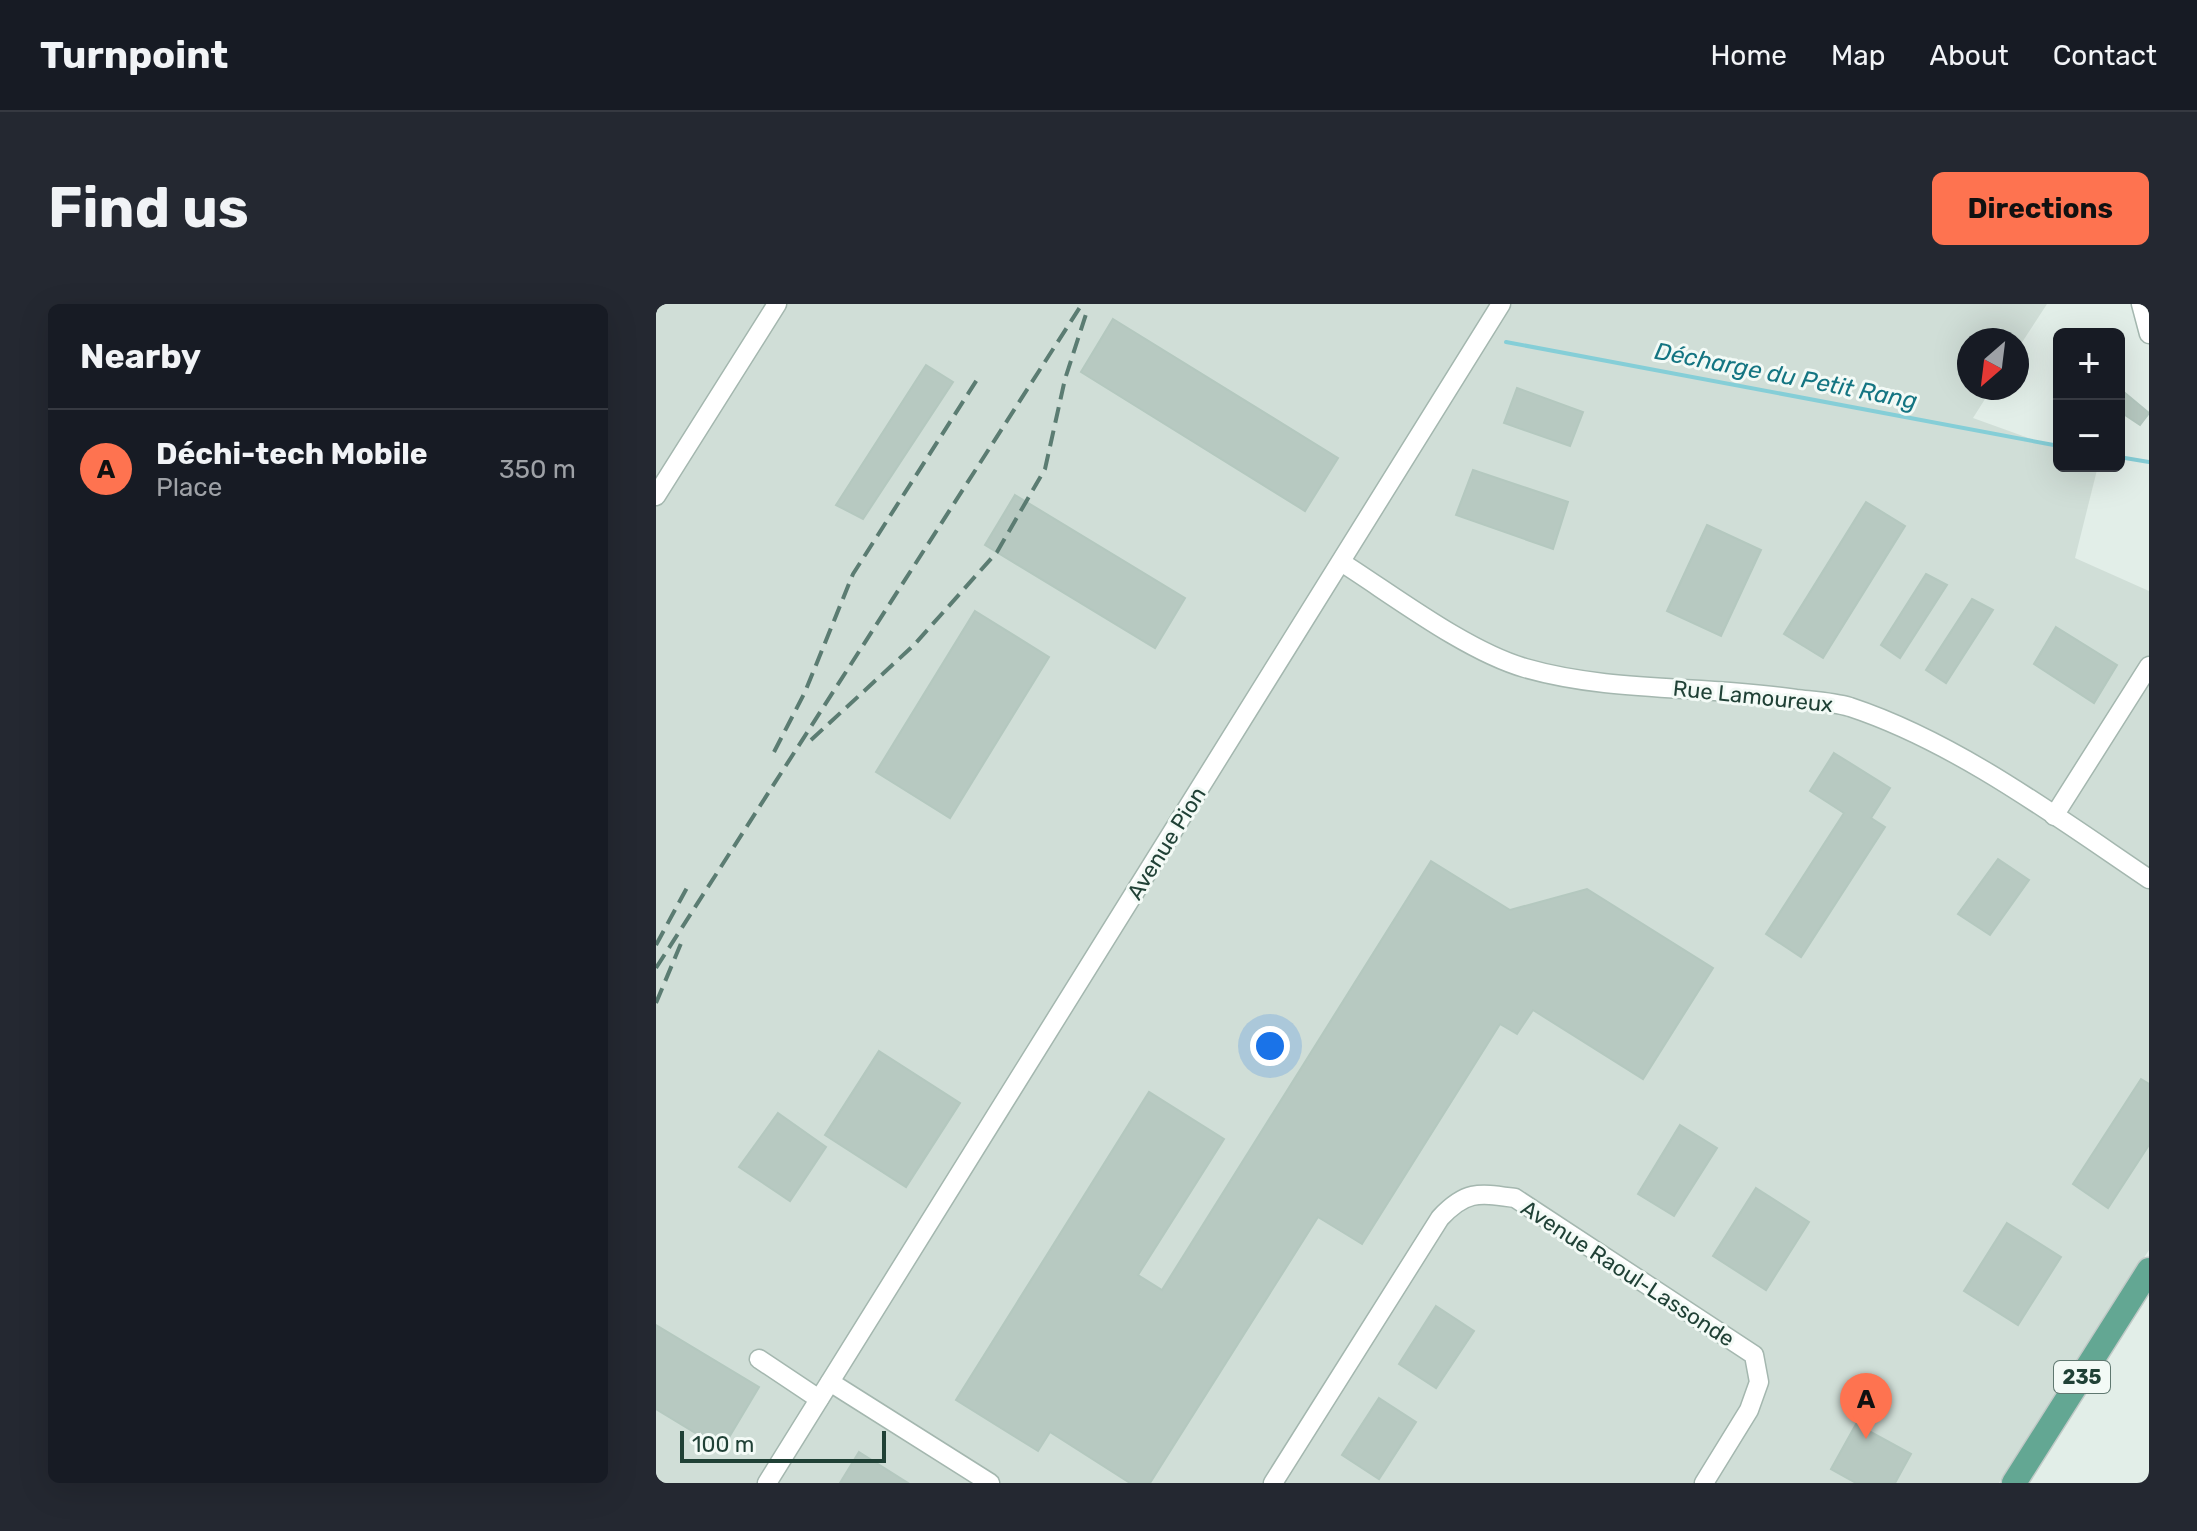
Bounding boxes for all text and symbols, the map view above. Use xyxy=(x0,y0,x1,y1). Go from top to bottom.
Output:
text: Turnpoint xyxy=(40,32,228,78)
text: Home xyxy=(1710,39,1787,72)
text: Map xyxy=(1831,39,1885,72)
text: About xyxy=(1929,39,2009,72)
text: Contact xyxy=(2053,39,2157,72)
button: Directions xyxy=(1932,172,2149,245)
text: Find us xyxy=(48,175,249,241)
north arrow xyxy=(1957,328,2029,400)
map controls xyxy=(2053,328,2125,472)
button: + xyxy=(2053,328,2125,400)
text: Nearby xyxy=(80,336,201,377)
water label: Décharge du Petit Rang xyxy=(1652,337,1920,415)
button: − xyxy=(2053,400,2125,472)
text: Déchi-tech Mobile xyxy=(156,436,428,472)
text: A xyxy=(97,454,115,485)
text: 350 m xyxy=(499,454,576,485)
text: Place xyxy=(156,472,222,503)
street label: Rue Lamoureux xyxy=(1672,675,1834,718)
street label: Avenue Pion xyxy=(1121,782,1212,905)
your location xyxy=(1250,1026,1290,1066)
street label: Avenue Raoul-Lassonde xyxy=(1516,1194,1740,1353)
road number: 235 xyxy=(2054,1361,2110,1393)
pin: A xyxy=(1840,1373,1892,1439)
scale bar xyxy=(680,1427,886,1463)
text: 100 m xyxy=(692,1431,754,1458)

